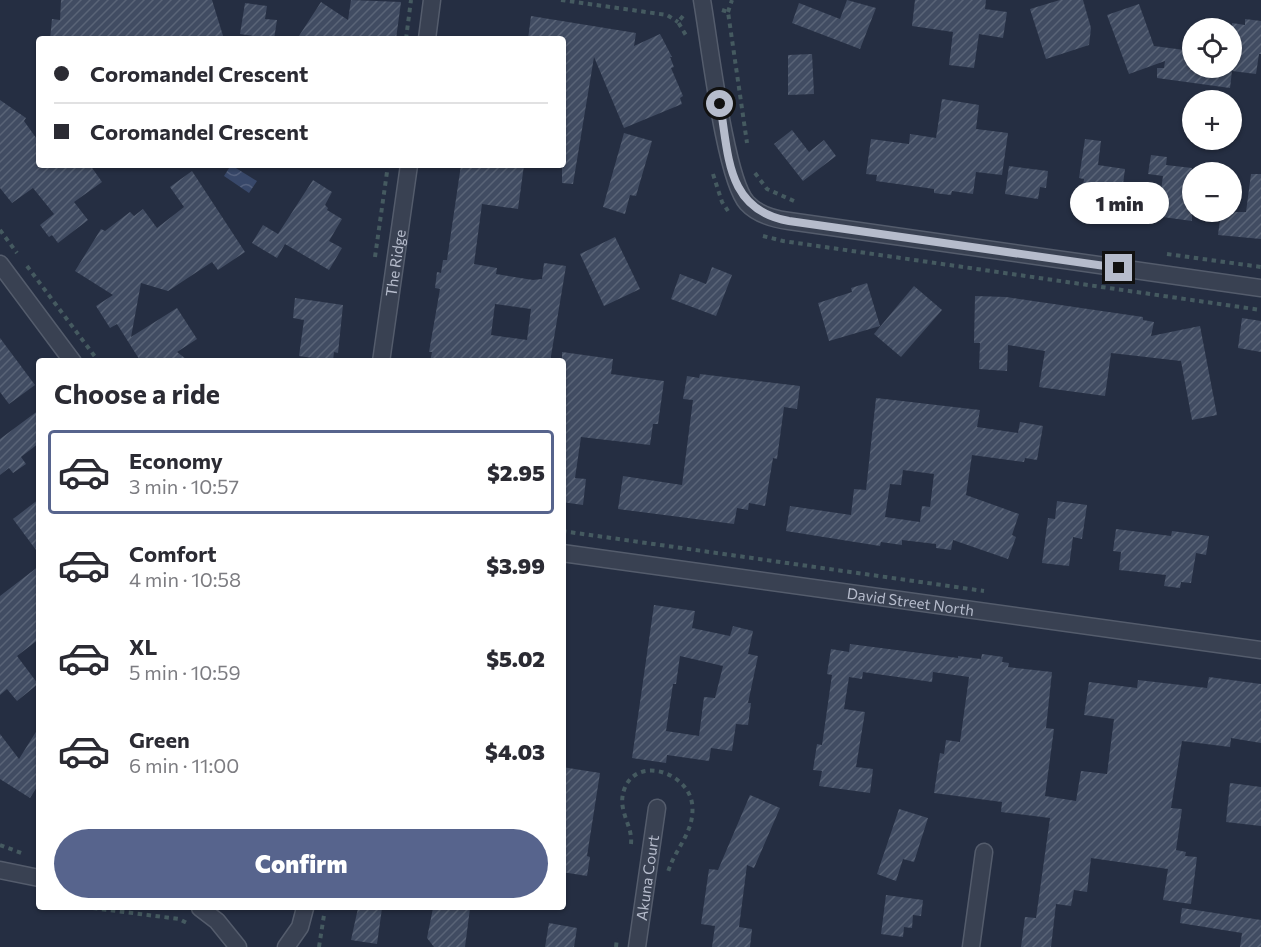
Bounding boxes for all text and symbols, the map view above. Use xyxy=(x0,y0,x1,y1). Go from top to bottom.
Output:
map controls xyxy=(1182,18,1242,222)
button: locate xyxy=(1182,18,1242,78)
text: Coromandel Crescent xyxy=(90,60,308,87)
route start xyxy=(706,90,733,117)
button: + xyxy=(1182,90,1242,150)
text: Coromandel Crescent xyxy=(90,118,308,145)
button: − xyxy=(1182,162,1242,222)
callout: 1 min xyxy=(1070,181,1168,223)
text: 1 min xyxy=(1095,191,1144,215)
street label: The Ridge xyxy=(381,228,409,298)
route end xyxy=(1105,254,1132,281)
text: Choose a ride xyxy=(54,377,220,410)
icon: car xyxy=(57,445,111,499)
text: Economy xyxy=(129,447,223,474)
text: $2.95 xyxy=(487,459,545,486)
text: 3 min · 10:57 xyxy=(129,474,239,498)
icon: car xyxy=(57,538,111,592)
text: Comfort xyxy=(129,540,217,567)
text: $3.99 xyxy=(486,552,545,579)
text: 4 min · 10:58 xyxy=(129,567,241,591)
street label: David Street North xyxy=(846,584,975,619)
icon: car xyxy=(57,631,111,685)
text: XL xyxy=(129,633,157,660)
text: $5.02 xyxy=(486,645,545,672)
text: 5 min · 10:59 xyxy=(129,660,241,684)
icon: car xyxy=(57,724,111,778)
text: Green xyxy=(129,726,190,753)
text: $4.03 xyxy=(485,738,545,765)
text: 6 min · 11:00 xyxy=(129,753,239,777)
button: Confirm xyxy=(54,829,548,898)
street label: Akuna Court xyxy=(632,834,662,922)

